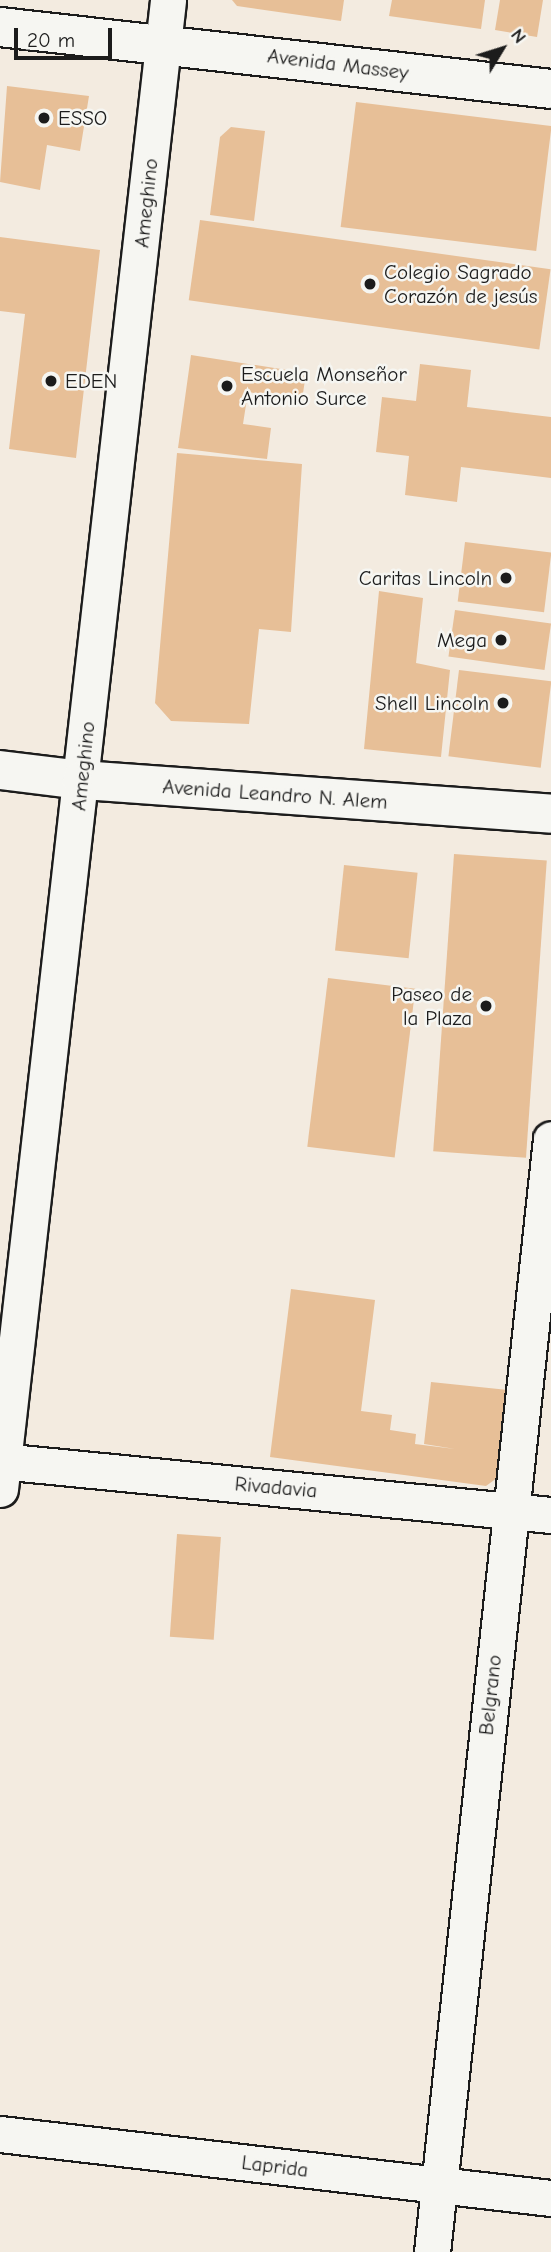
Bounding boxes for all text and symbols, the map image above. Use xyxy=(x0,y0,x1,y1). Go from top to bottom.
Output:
scale bar xyxy=(18,14,116,58)
north arrow xyxy=(467,14,537,84)
text: N xyxy=(506,24,531,48)
text: 20 m xyxy=(27,28,75,52)
street label: Avenida Massey xyxy=(266,43,410,85)
place label: ESSO xyxy=(58,105,107,131)
marker: ESSO xyxy=(36,110,52,126)
street label: Ameghino xyxy=(129,157,163,249)
place label: Colegio Sagrado Corazón de jesús xyxy=(384,259,537,309)
marker: Colegio Sagrado Corazón de jesús xyxy=(362,276,378,292)
place label: Escuela Monseñor Antonio Surce xyxy=(241,361,407,411)
place label: EDEN xyxy=(65,368,117,394)
marker: EDEN xyxy=(43,373,59,389)
marker: Escuela Monseñor Antonio Surce xyxy=(219,378,235,394)
place label: Caritas Lincoln xyxy=(359,565,492,591)
marker: Caritas Lincoln xyxy=(498,570,514,586)
place label: Mega xyxy=(437,627,487,653)
marker: Mega xyxy=(493,632,509,648)
place label: Shell Lincoln xyxy=(375,690,489,716)
marker: Shell Lincoln xyxy=(495,695,511,711)
street label: Ameghino xyxy=(66,720,100,812)
street label: Avenida Leandro N. Alem xyxy=(162,774,388,814)
place label: Paseo de la Plaza xyxy=(391,981,472,1031)
marker: Paseo de la Plaza xyxy=(478,998,494,1014)
street label: Rivadavia xyxy=(234,1471,318,1503)
street label: Belgrano xyxy=(473,1654,507,1736)
street label: Laprida xyxy=(240,2149,310,2183)

